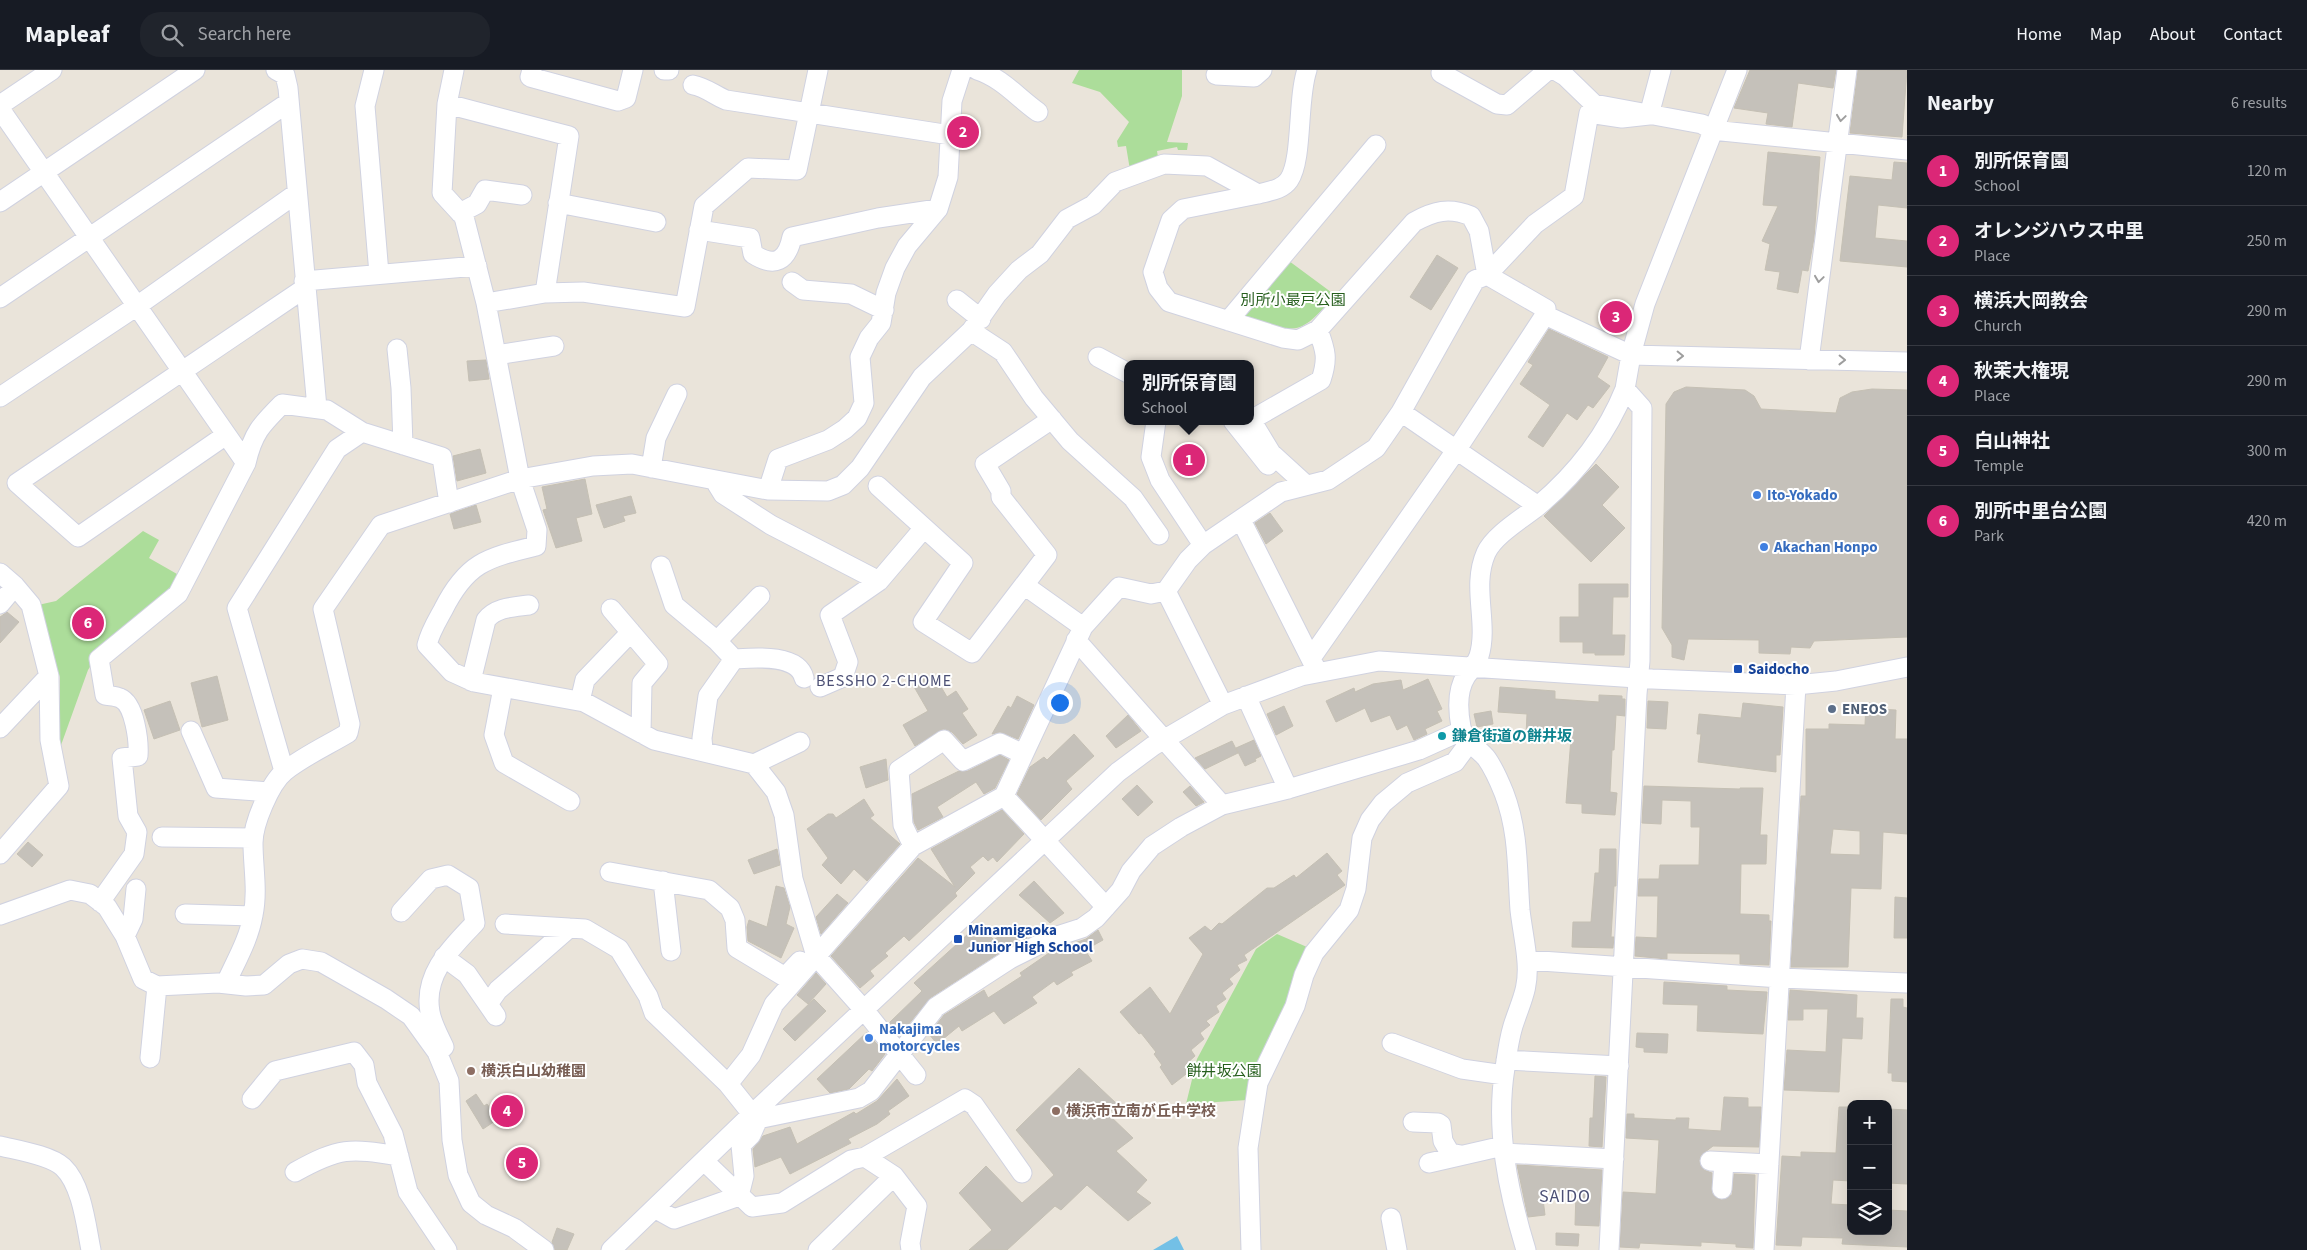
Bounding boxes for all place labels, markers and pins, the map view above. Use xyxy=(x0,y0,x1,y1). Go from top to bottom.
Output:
pin: 2 xyxy=(947,113,979,151)
pin: 3 xyxy=(1600,298,1632,336)
pin: 1 xyxy=(1173,441,1205,479)
place label: Ito-Yokado xyxy=(1767,485,1837,506)
marker: Ito-Yokado xyxy=(1751,489,1763,501)
place label: Akachan Honpo xyxy=(1773,537,1878,558)
marker: Akachan Honpo xyxy=(1758,541,1770,553)
pin: 6 xyxy=(72,604,104,642)
place label: Saidocho xyxy=(1748,659,1809,680)
marker: Saidocho xyxy=(1732,663,1744,675)
place label: ENEOS xyxy=(1842,699,1887,720)
marker: ENEOS xyxy=(1826,703,1838,715)
place label: 鎌倉街道の餅井坂 xyxy=(1451,726,1572,747)
marker: 鎌倉街道の餅井坂 xyxy=(1436,730,1448,742)
place label: Minamigaoka Junior High School xyxy=(968,920,1094,958)
marker: Minamigaoka Junior High School xyxy=(952,933,964,945)
place label: Nakajima motorcycles xyxy=(879,1019,960,1057)
marker: Nakajima motorcycles xyxy=(863,1032,875,1044)
place label: 横浜白山幼稚園 xyxy=(481,1061,586,1082)
marker: 横浜白山幼稚園 xyxy=(465,1065,477,1077)
pin: 4 xyxy=(491,1092,523,1130)
place label: 横浜市立南が丘中学校 xyxy=(1066,1101,1216,1122)
marker: 横浜市立南が丘中学校 xyxy=(1050,1105,1062,1117)
pin: 5 xyxy=(506,1144,538,1182)

